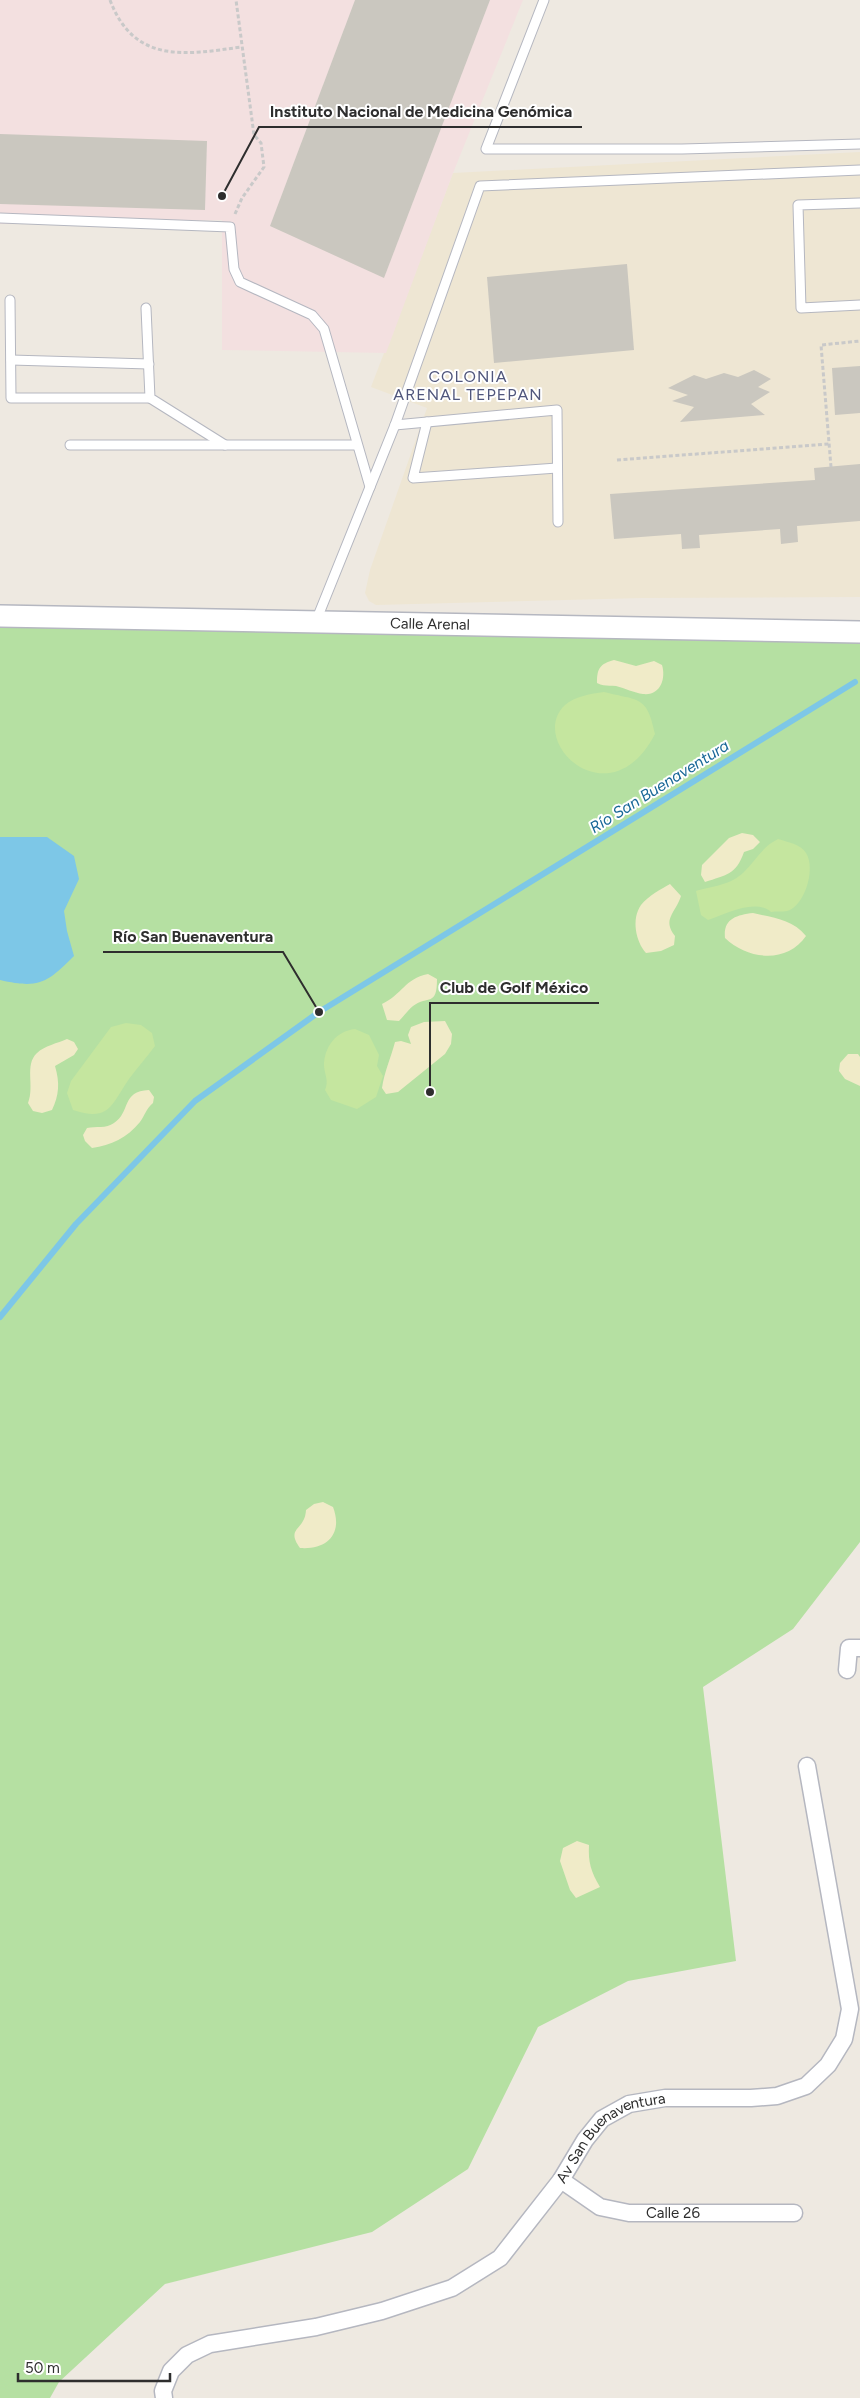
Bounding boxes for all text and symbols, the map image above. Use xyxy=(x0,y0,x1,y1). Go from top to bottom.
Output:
callout: Instituto Nacional de Medicina Genómica xyxy=(259,96,582,127)
text: Instituto Nacional de Medicina Genómica xyxy=(270,102,572,121)
district label: COLONIA ARENAL TEPEPAN xyxy=(393,367,543,404)
street label: Calle Arenal xyxy=(390,614,470,634)
water label: Río San Buenaventura xyxy=(586,736,732,837)
callout: Río San Buenaventura xyxy=(103,921,283,952)
text: Río San Buenaventura xyxy=(113,927,273,946)
callout: Club de Golf México xyxy=(430,972,599,1003)
text: Club de Golf México xyxy=(440,978,588,997)
street label: Av San Buenaventura xyxy=(552,2089,667,2186)
street label: Calle 26 xyxy=(646,2204,700,2222)
scale bar xyxy=(18,2350,170,2382)
text: 50 m xyxy=(25,2359,60,2377)

